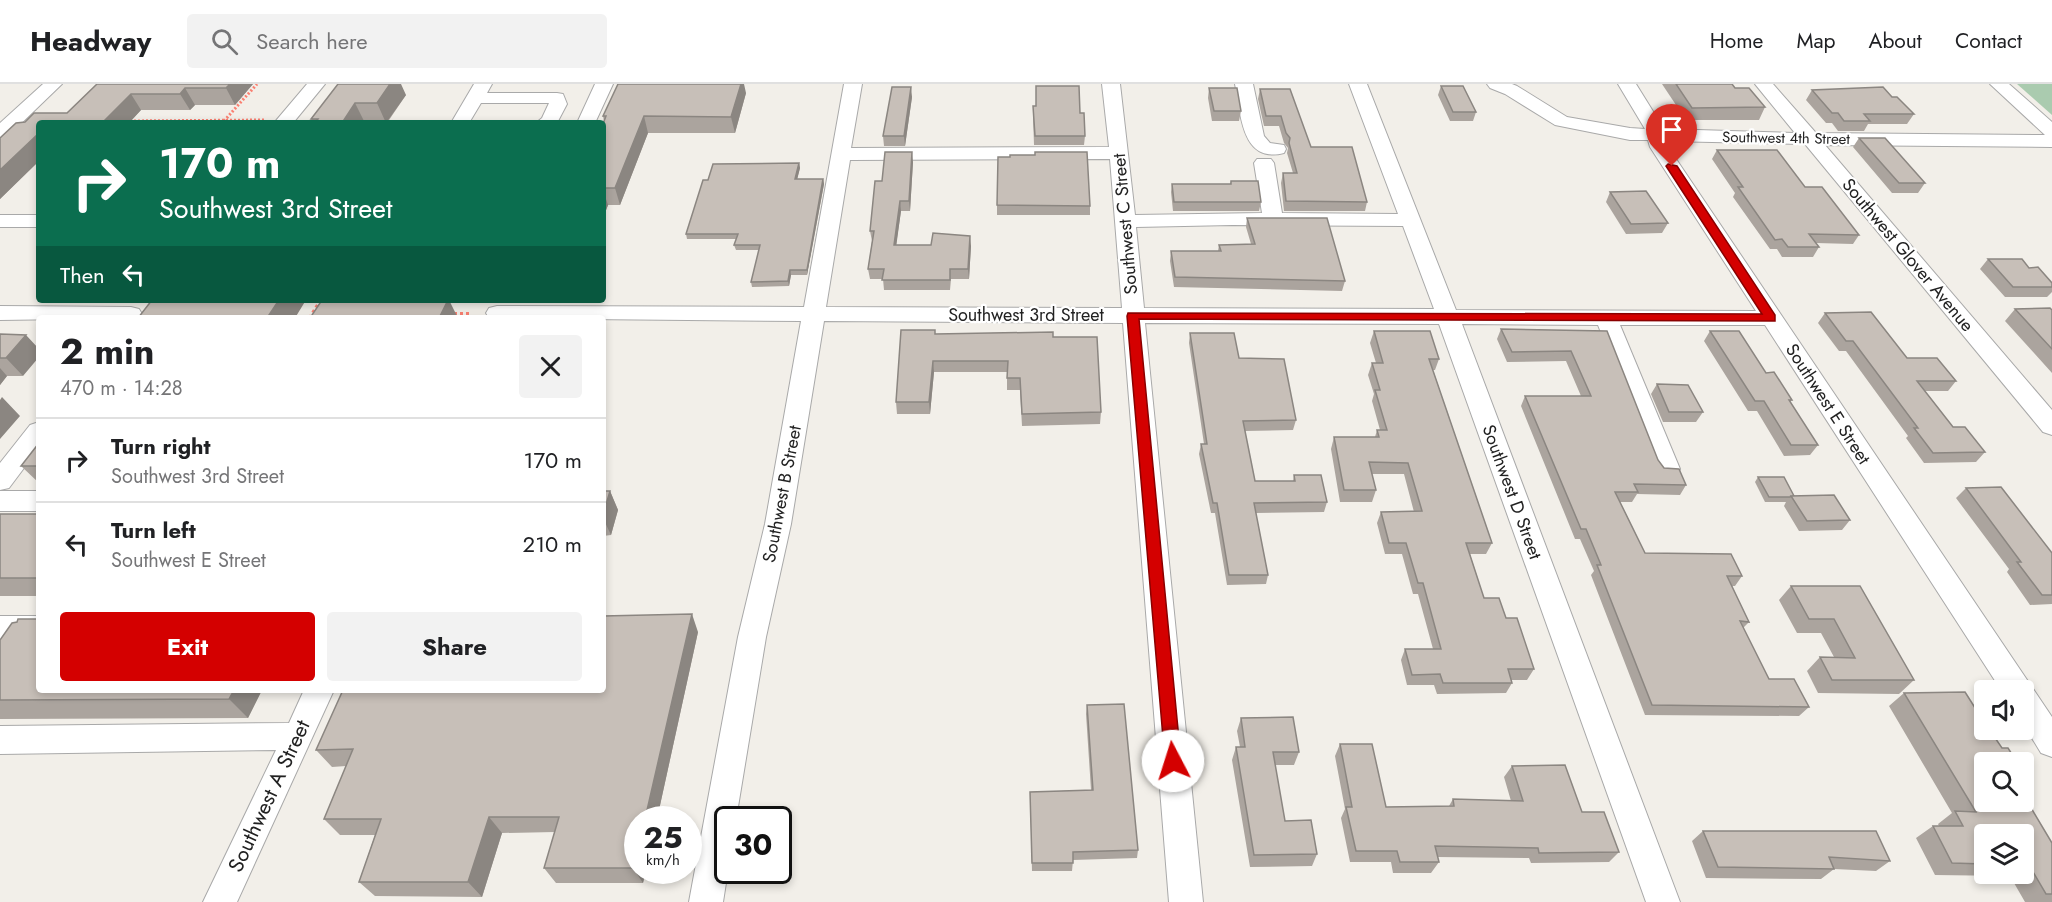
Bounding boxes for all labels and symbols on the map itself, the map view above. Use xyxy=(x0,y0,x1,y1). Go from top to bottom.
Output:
pin xyxy=(1646,104,1697,166)
street label: Southwest 4th Street xyxy=(1722,126,1851,150)
street label: Southwest C Street xyxy=(1106,152,1144,296)
street label: Southwest Glover Avenue xyxy=(1836,173,1980,337)
street label: Southwest 3rd Street xyxy=(948,302,1104,328)
street label: Southwest E Street xyxy=(1779,339,1877,470)
street label: Southwest D Street xyxy=(1476,421,1549,564)
street label: Southwest B Street xyxy=(756,422,808,565)
street label: Southwest A Street xyxy=(221,715,317,877)
position arrow xyxy=(1141,729,1205,793)
speed limit sign: 30 xyxy=(714,806,792,884)

